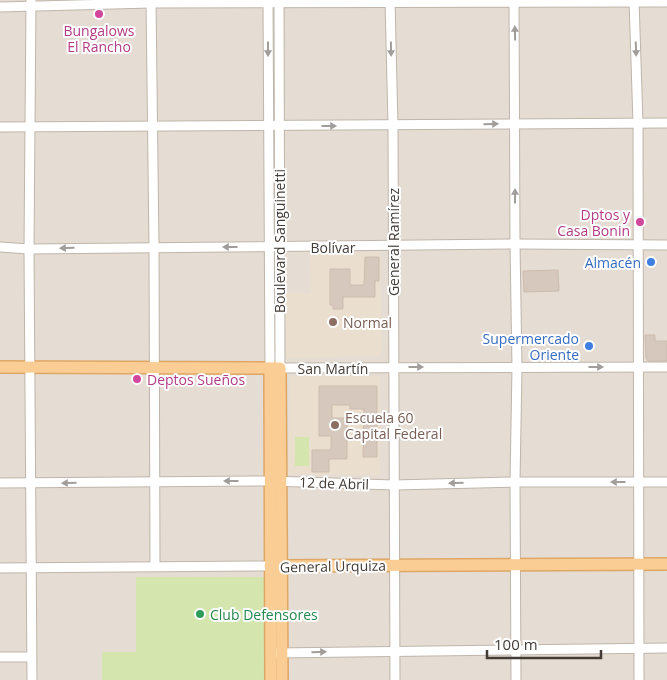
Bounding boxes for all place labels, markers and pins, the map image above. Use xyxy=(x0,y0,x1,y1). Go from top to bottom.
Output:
marker: Bungalows El Rancho xyxy=(93,8,105,20)
place label: Bungalows El Rancho xyxy=(63,21,135,56)
place label: Dptos y Casa Bonin xyxy=(557,205,631,240)
marker: Dptos y Casa Bonin xyxy=(634,216,646,228)
place label: Almacén xyxy=(585,253,641,272)
marker: Almacén xyxy=(645,256,657,268)
place label: Normal xyxy=(343,313,392,332)
marker: Normal xyxy=(327,316,339,328)
place label: Supermercado Oriente xyxy=(483,329,579,364)
marker: Supermercado Oriente xyxy=(583,340,595,352)
place label: Deptos Sueños xyxy=(147,370,245,389)
marker: Deptos Sueños xyxy=(131,373,143,385)
place label: Escuela 60 Capital Federal xyxy=(345,408,442,443)
marker: Escuela 60 Capital Federal xyxy=(329,419,341,431)
place label: Club Defensores xyxy=(210,605,318,624)
marker: Club Defensores xyxy=(194,608,206,620)

